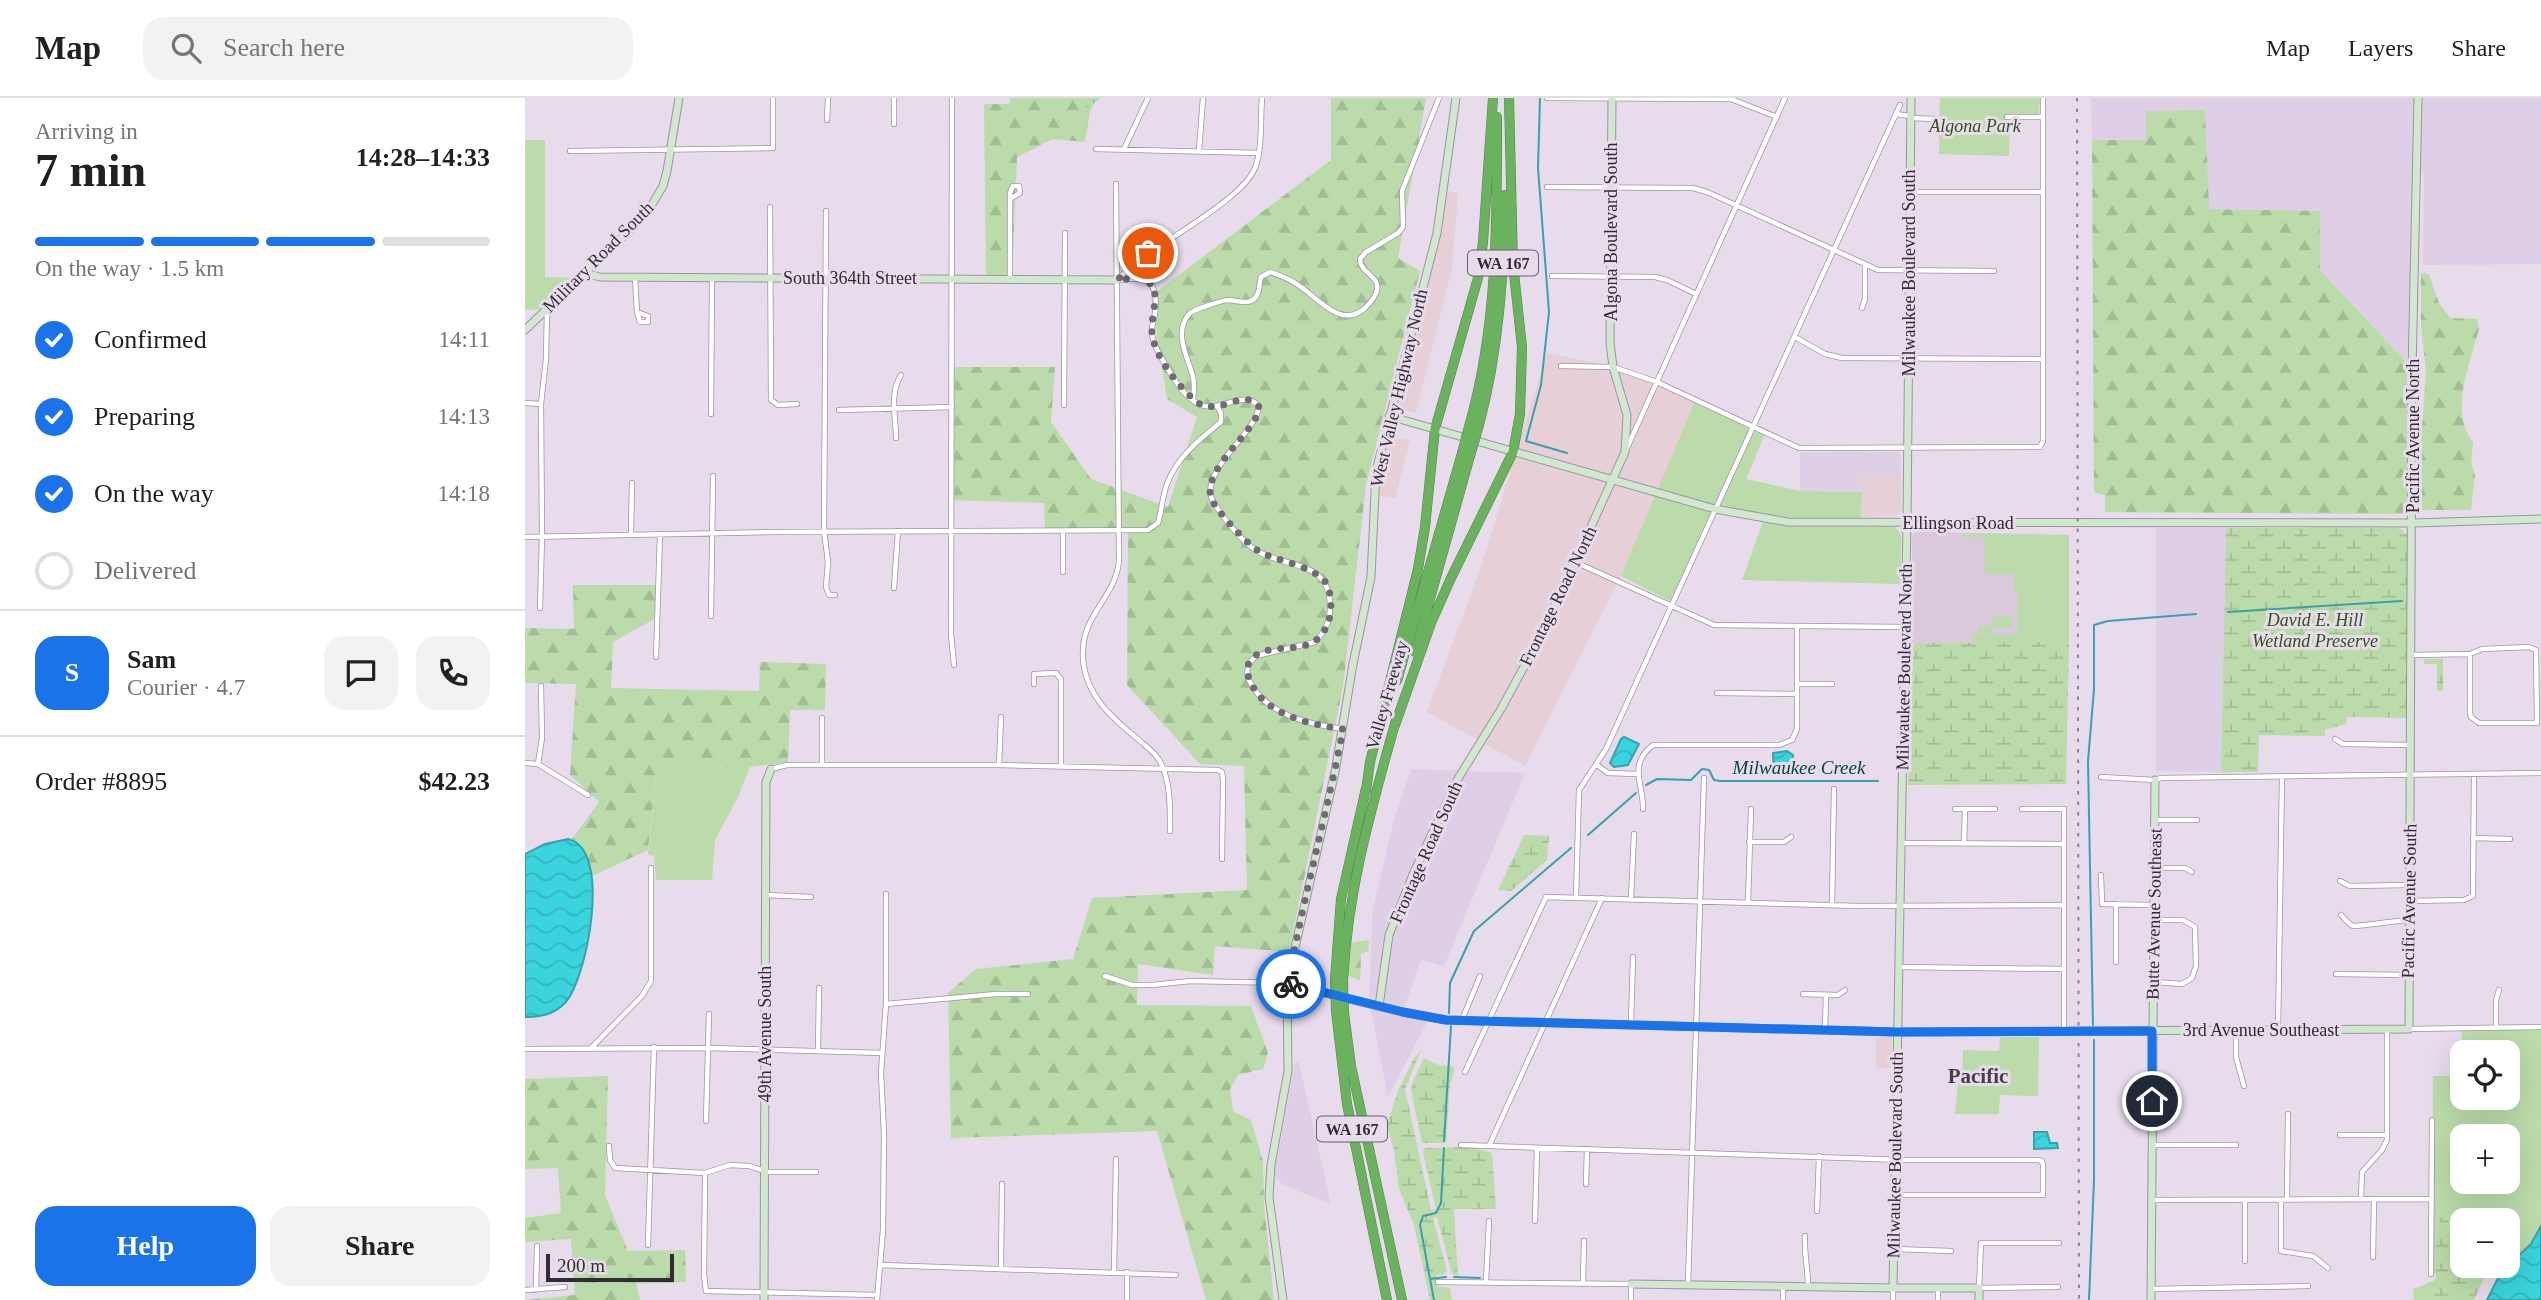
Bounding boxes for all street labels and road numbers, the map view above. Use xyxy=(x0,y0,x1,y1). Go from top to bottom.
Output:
street label: Algona Boulevard South xyxy=(1601,143,1621,321)
street label: Milwaukee Boulevard South xyxy=(1899,170,1919,376)
street label: Military Road South xyxy=(539,198,657,316)
road number: WA 167 xyxy=(1468,251,1538,276)
street label: South 364th Street xyxy=(783,268,917,288)
street label: West Valley Highway North xyxy=(1366,287,1432,489)
street label: Pacific Avenue North xyxy=(2403,359,2423,513)
street label: Ellingson Road xyxy=(1902,513,2014,533)
street label: Frontage Road North xyxy=(1515,523,1601,669)
street label: Milwaukee Boulevard North xyxy=(1892,563,1916,771)
street label: Valley Freeway xyxy=(1362,638,1412,752)
street label: Frontage Road South xyxy=(1386,778,1466,926)
street label: Pacific Avenue South xyxy=(2398,824,2420,978)
street label: Butte Avenue Southeast xyxy=(2143,828,2165,1000)
street label: 49th Avenue South xyxy=(755,966,775,1102)
street label: 3rd Avenue Southeast xyxy=(2183,1020,2339,1040)
street label: Milwaukee Boulevard South xyxy=(1883,1051,1907,1259)
road number: WA 167 xyxy=(1317,1116,1387,1142)

